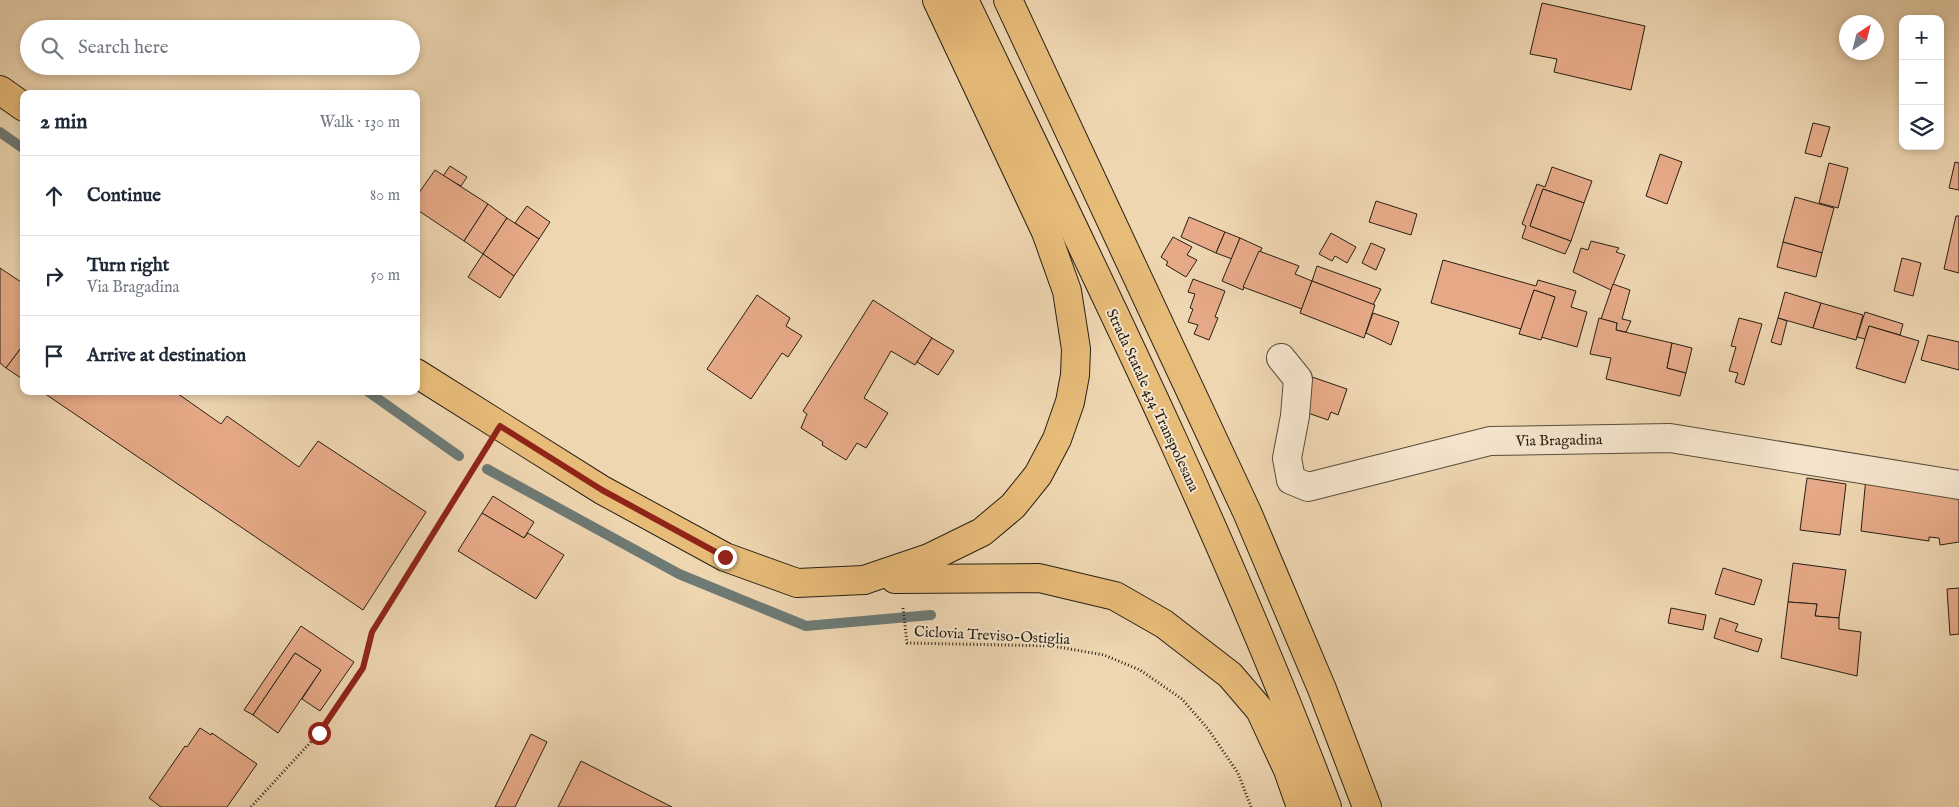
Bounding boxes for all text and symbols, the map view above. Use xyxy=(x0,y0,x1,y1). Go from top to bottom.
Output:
north arrow xyxy=(1839,15,1884,60)
map controls xyxy=(1899,15,1944,150)
button: + xyxy=(1899,15,1944,60)
search box xyxy=(20,20,420,75)
icon: search xyxy=(38,34,66,62)
text: Search here xyxy=(78,36,169,60)
button: − xyxy=(1899,60,1944,105)
button: layers xyxy=(1899,105,1944,150)
text: 2 min xyxy=(40,109,87,136)
text: Walk · 130 m xyxy=(320,113,400,133)
icon: ahead xyxy=(40,182,68,210)
text: Continue xyxy=(87,184,161,208)
text: 80 m xyxy=(370,186,400,206)
text: Turn right xyxy=(87,254,169,278)
icon: right xyxy=(40,262,68,290)
text: 50 m xyxy=(371,266,400,286)
text: Via Bragadina xyxy=(87,278,179,298)
street label: Strada Statale 434 Transpolesana xyxy=(1102,306,1204,495)
icon: arrive xyxy=(40,342,68,370)
text: Arrive at destination xyxy=(87,344,246,368)
street label: Via Bragadina xyxy=(1515,430,1603,451)
route end xyxy=(714,546,737,569)
street label: Ciclovia Treviso-Ostiglia xyxy=(913,622,1071,649)
route start xyxy=(308,722,331,745)

